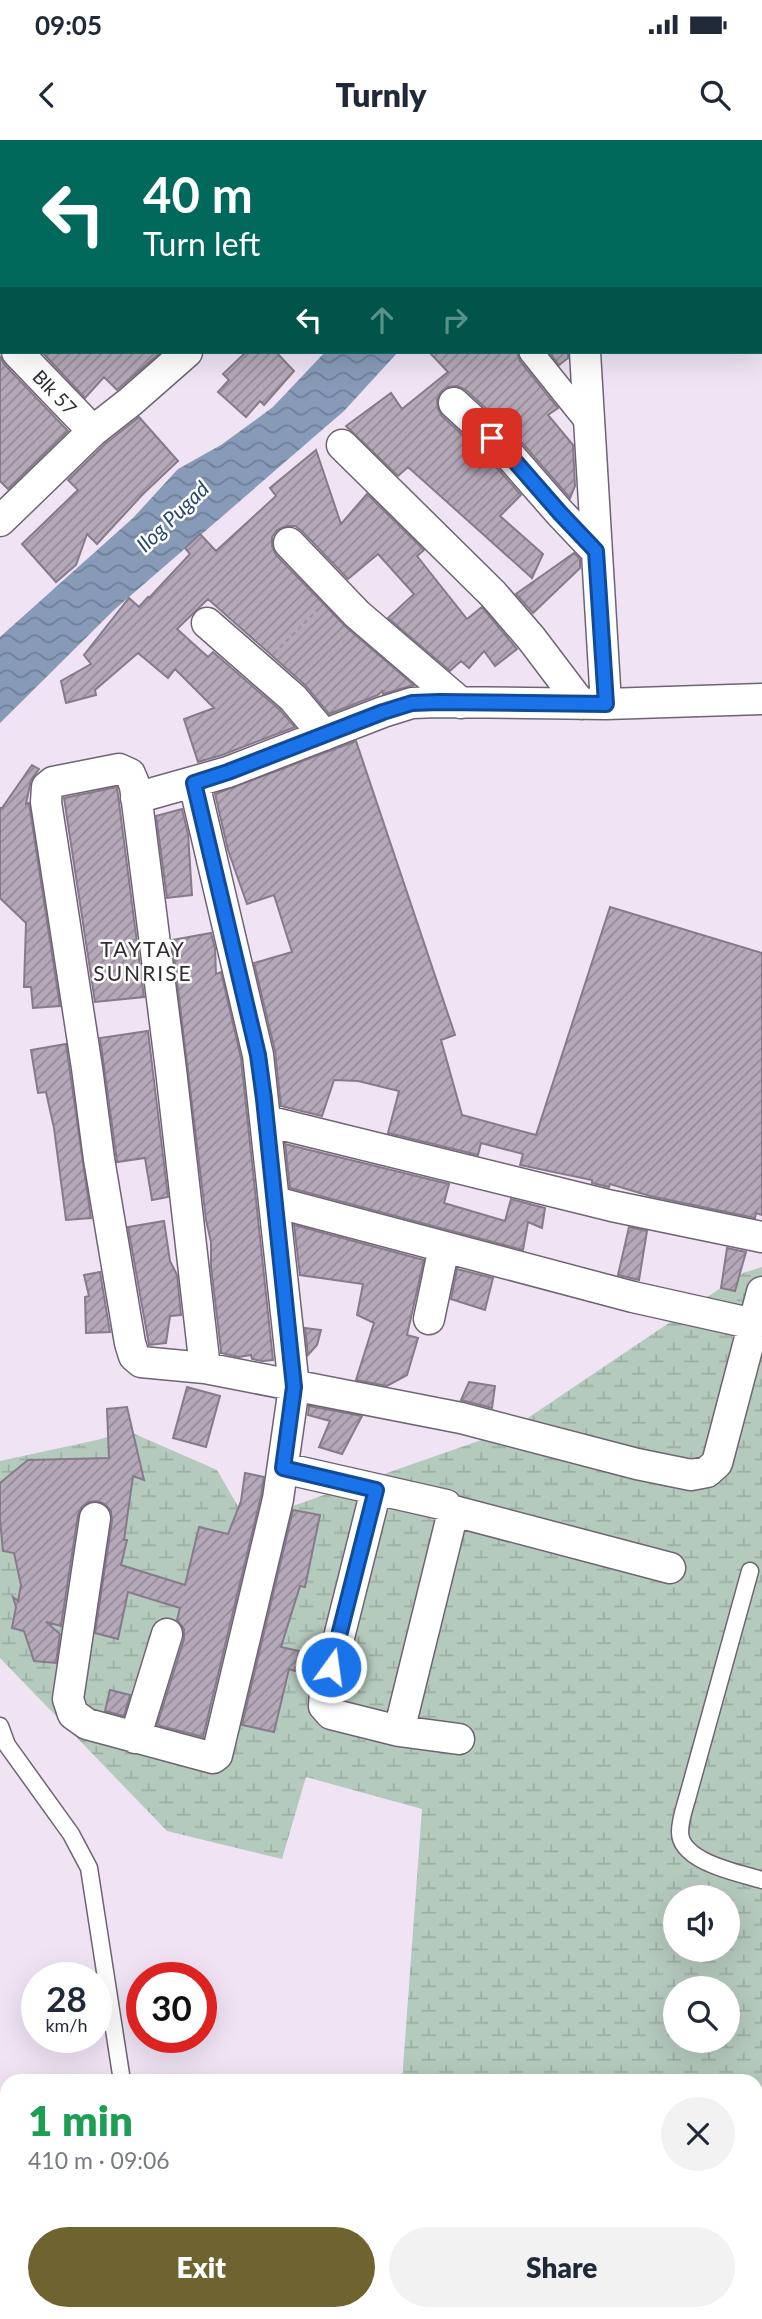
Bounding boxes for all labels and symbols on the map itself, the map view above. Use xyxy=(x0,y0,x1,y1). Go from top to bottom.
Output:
street label: Blk 57 xyxy=(28,365,82,419)
pin xyxy=(462,408,522,468)
water label: Ilog Pugad xyxy=(131,476,213,556)
district label: TAYTAY SUNRISE xyxy=(93,936,193,985)
position arrow xyxy=(294,1630,368,1704)
speed limit sign: 30 xyxy=(126,1962,217,2053)

